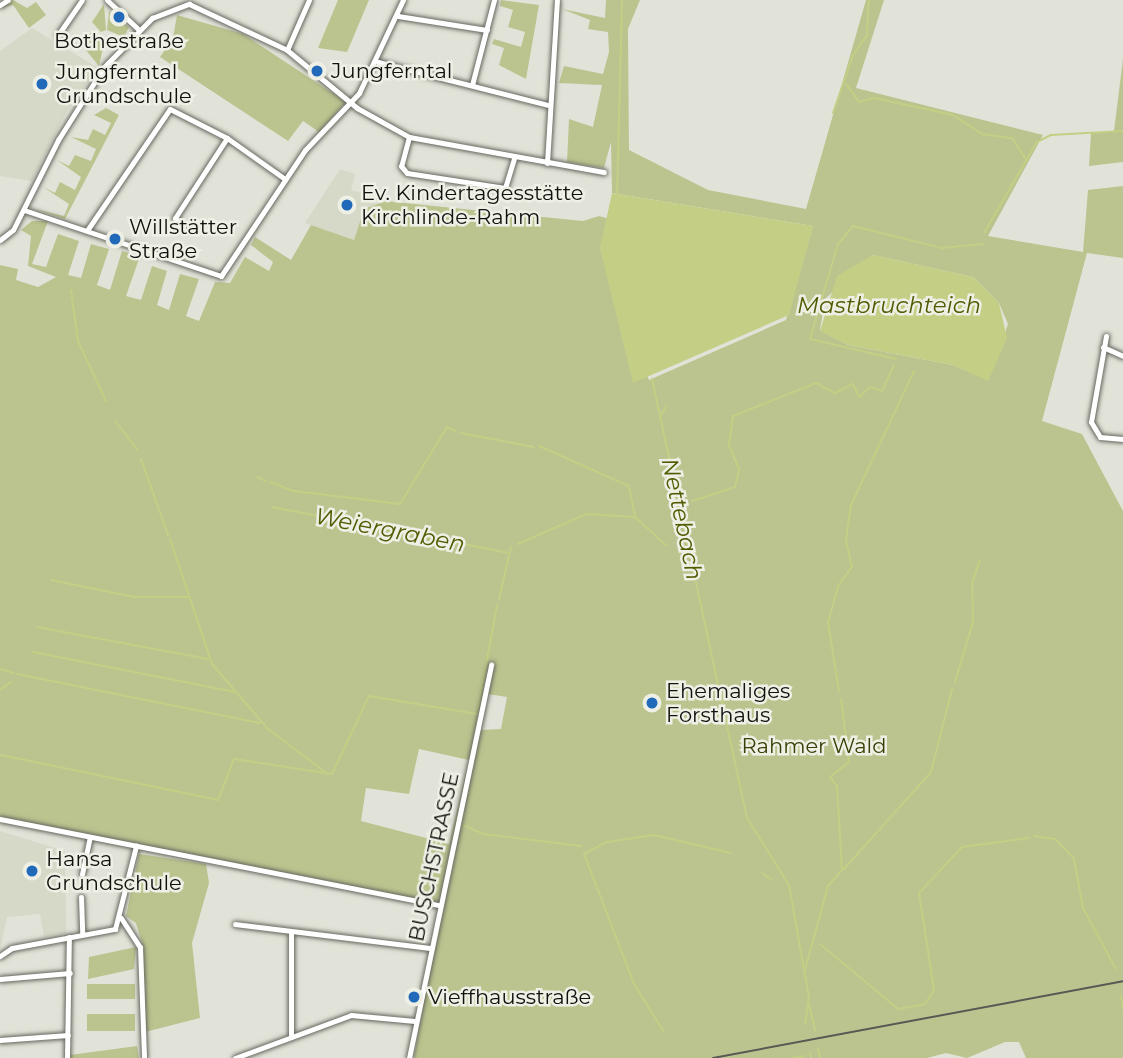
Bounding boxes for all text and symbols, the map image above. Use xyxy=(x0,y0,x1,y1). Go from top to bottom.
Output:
marker: Bothestraße xyxy=(111,9,127,25)
place label: Bothestraße xyxy=(54,28,184,54)
place label: Jungferntal xyxy=(331,58,452,84)
place label: Jungferntal Grundschule xyxy=(56,59,192,109)
marker: Jungferntal xyxy=(309,63,325,79)
marker: Jungferntal Grundschule xyxy=(34,76,50,92)
place label: Ev. Kindertagesstätte Kirchlinde-Rahm xyxy=(361,180,583,230)
marker: Ev. Kindertagesstätte Kirchlinde-Rahm xyxy=(339,197,355,213)
place label: Willstätter Straße xyxy=(129,214,237,264)
marker: Willstätter Straße xyxy=(107,231,123,247)
water label: Mastbruchteich xyxy=(797,291,981,319)
water label: Nettebach xyxy=(656,456,708,582)
water label: Weiergraben xyxy=(313,502,467,558)
place label: Ehemaliges Forsthaus xyxy=(666,678,790,728)
marker: Ehemaliges Forsthaus xyxy=(644,695,660,711)
park label: Rahmer Wald xyxy=(741,733,887,759)
street label: BUSCHSTRASSE xyxy=(404,770,464,944)
place label: Hansa Grundschule xyxy=(46,846,182,896)
marker: Hansa Grundschule xyxy=(24,863,40,879)
place label: Vieffhausstraße xyxy=(428,984,591,1010)
marker: Vieffhausstraße xyxy=(406,989,422,1005)

